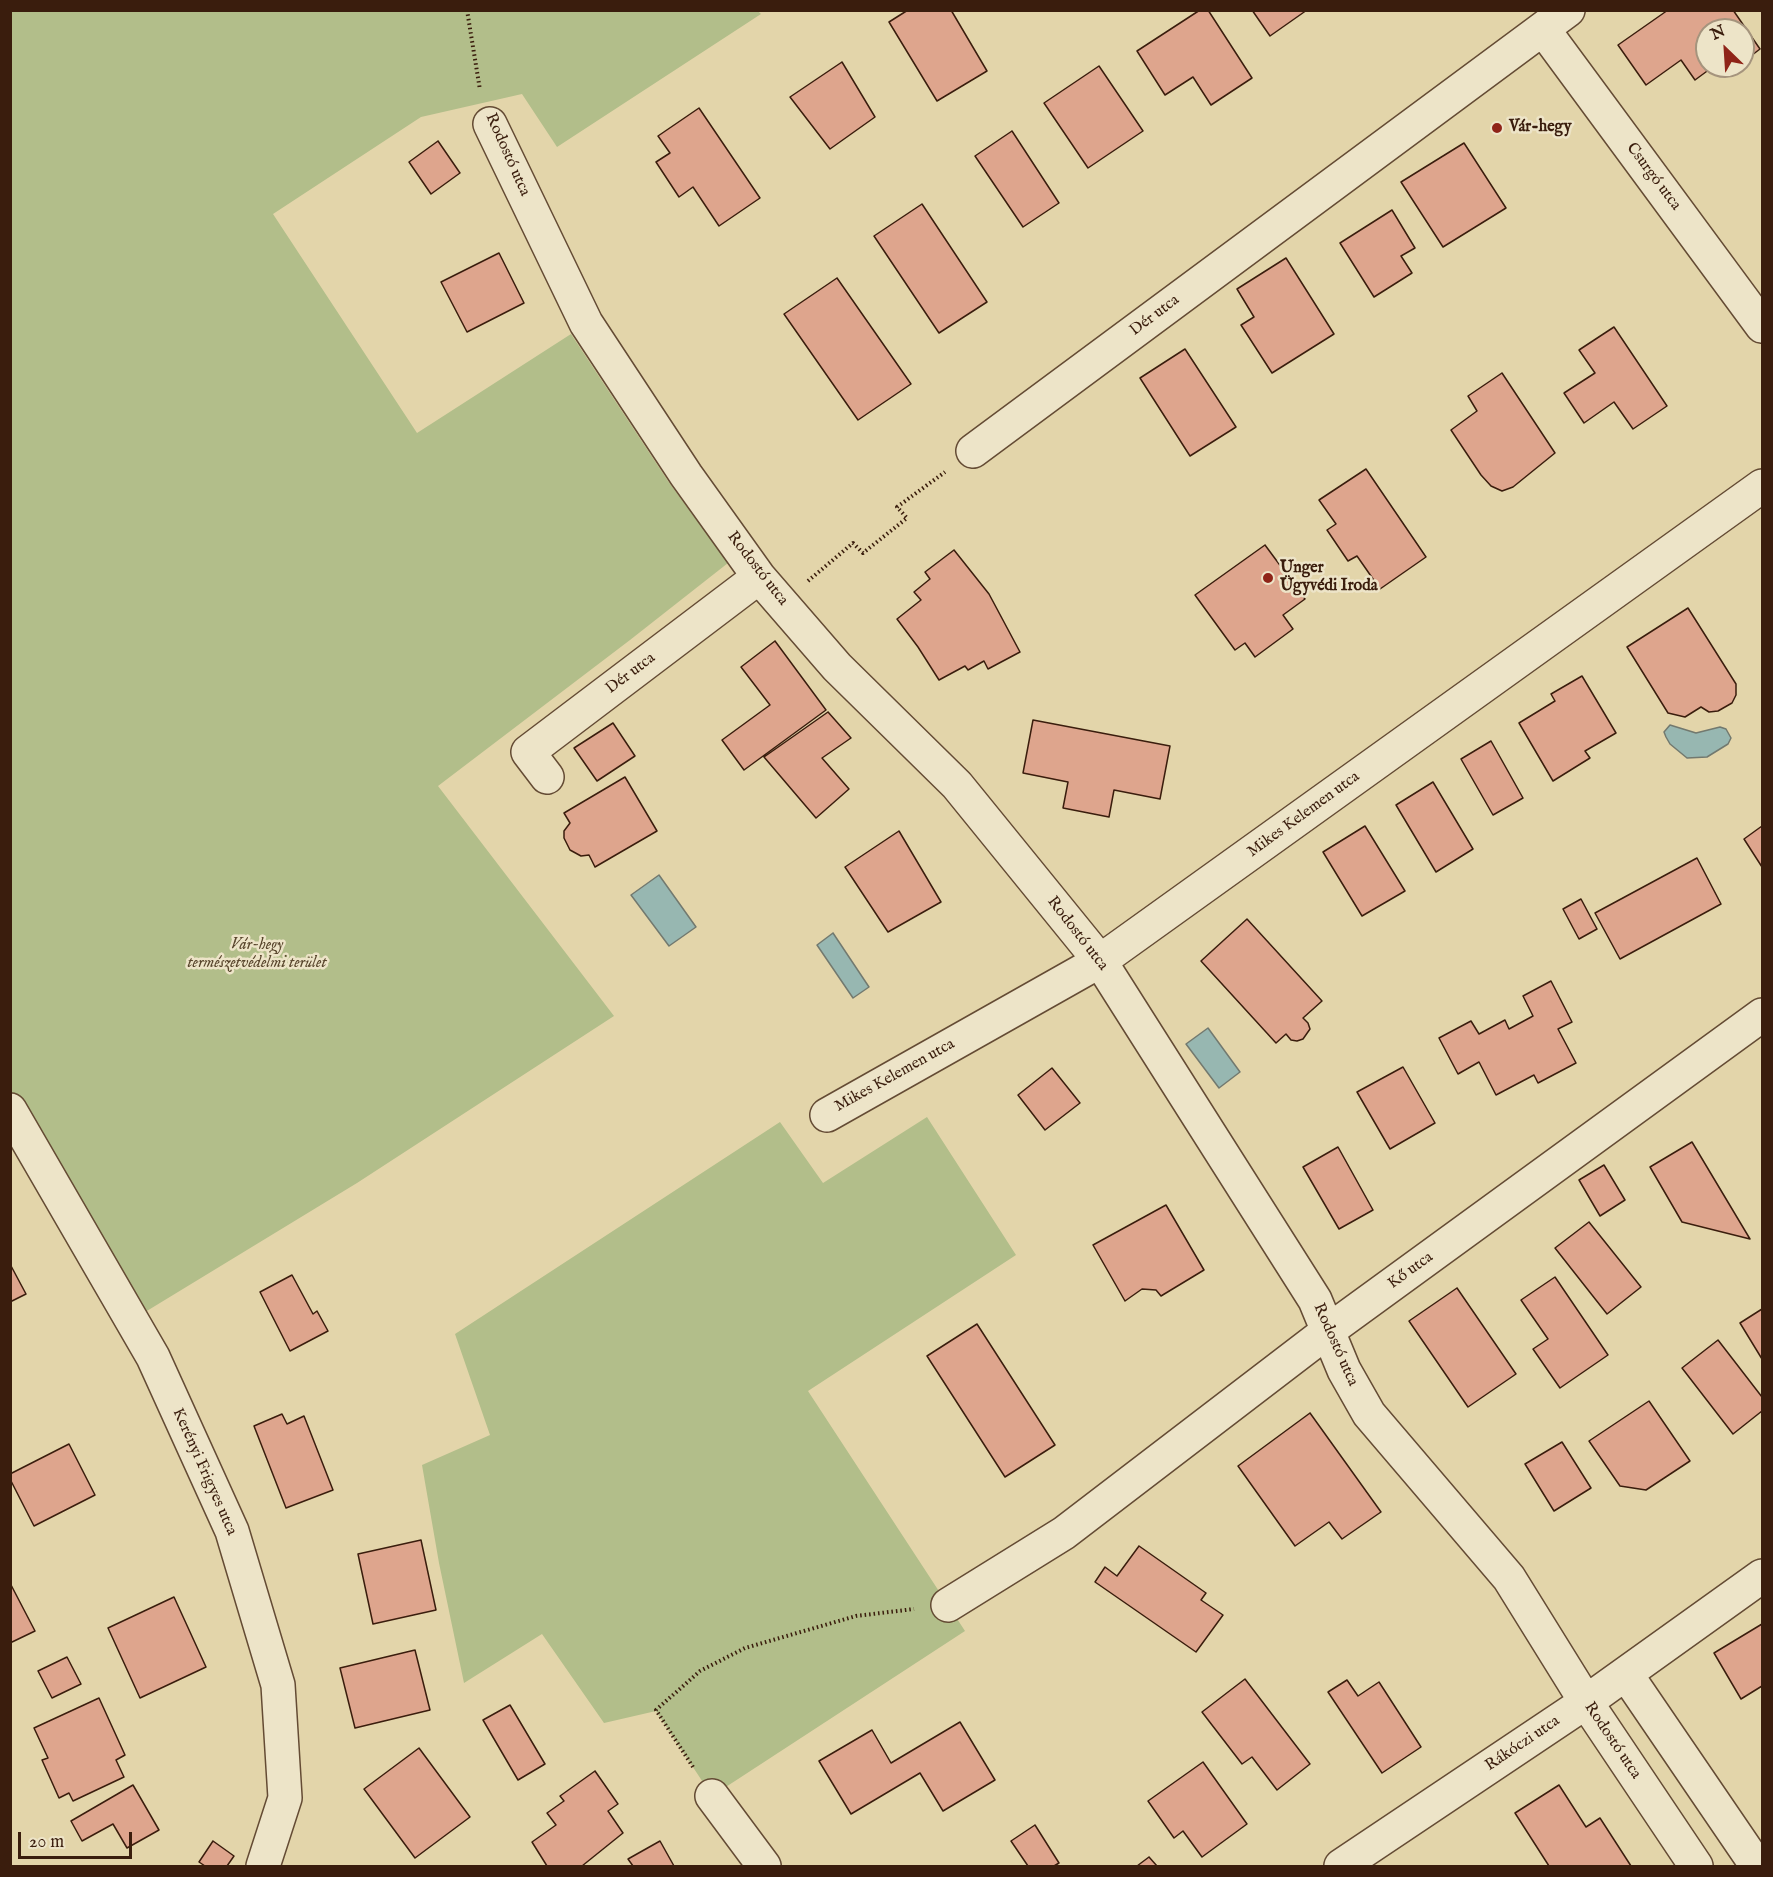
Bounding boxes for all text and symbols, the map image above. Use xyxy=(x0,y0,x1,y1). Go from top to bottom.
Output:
north arrow xyxy=(1695,18,1755,78)
text: N xyxy=(1708,22,1729,45)
street label: Rodostó utca xyxy=(480,111,534,199)
place label: Vár-hegy xyxy=(1509,118,1572,138)
marker: Vár-hegy xyxy=(1490,121,1504,135)
street label: Csurgó utca xyxy=(1621,139,1685,215)
street label: Dér utca xyxy=(1126,291,1184,341)
street label: Rodostó utca xyxy=(722,528,792,610)
place label: Unger Ügyvédi Iroda xyxy=(1280,559,1378,597)
marker: Unger Ügyvédi Iroda xyxy=(1261,571,1275,585)
street label: Dér utca xyxy=(602,649,660,699)
street label: Mikes Kelemen utca xyxy=(1244,768,1364,862)
street label: Rodostó utca xyxy=(1042,893,1112,975)
park label: Vár-hegy természetvédelmi terület xyxy=(187,936,327,974)
street label: Mikes Kelemen utca xyxy=(832,1035,958,1117)
street label: Kő utca xyxy=(1385,1248,1437,1294)
street label: Rodostó utca xyxy=(1308,1301,1362,1389)
street label: Kerényi Frigyes utca xyxy=(167,1405,241,1539)
street label: Rodostó utca xyxy=(1579,1699,1645,1783)
street label: Rákóczi utca xyxy=(1482,1712,1564,1776)
scale bar xyxy=(21,1820,135,1858)
text: 20 m xyxy=(29,1831,64,1854)

